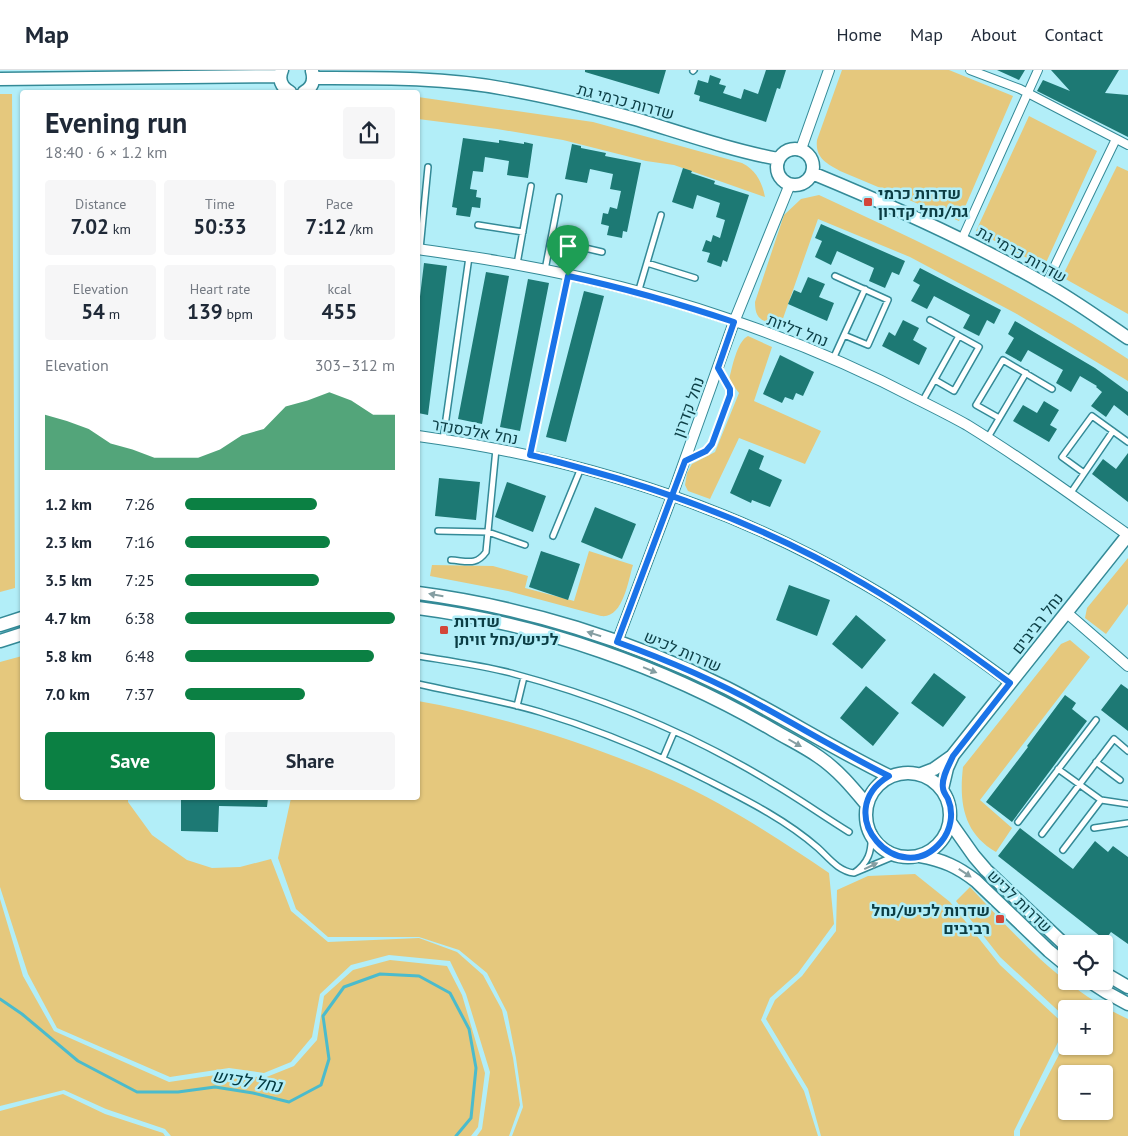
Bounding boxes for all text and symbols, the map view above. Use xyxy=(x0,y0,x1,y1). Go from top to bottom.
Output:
text: Map xyxy=(25,19,69,50)
text: Home xyxy=(836,23,882,46)
text: Map xyxy=(910,23,943,46)
text: About xyxy=(971,23,1017,46)
text: Contact xyxy=(1045,23,1103,46)
street label: שדרות כרמי גת xyxy=(575,78,677,124)
text: Evening run xyxy=(45,104,187,141)
button: share xyxy=(343,107,395,159)
text: 18:40 · 6 × 1.2 km xyxy=(45,142,167,162)
place label: שדרות כרמי גת/נחל קדרון xyxy=(878,183,968,221)
text: Distance xyxy=(75,195,126,213)
text: Time xyxy=(205,195,235,213)
text: Pace xyxy=(326,195,353,213)
marker: שדרות כרמי גת/נחל קדרון xyxy=(862,196,874,208)
text: 7.02 xyxy=(71,213,109,240)
text: 50:33 xyxy=(193,213,247,240)
text: 7:12 xyxy=(305,213,347,240)
text: km xyxy=(109,220,131,238)
text: /km xyxy=(347,220,373,238)
street label: שדרות כרמי גת xyxy=(974,221,1070,287)
pin xyxy=(547,225,589,276)
icon: arrive xyxy=(554,232,582,260)
text: Elevation xyxy=(73,280,129,298)
text: Heart rate xyxy=(190,280,250,298)
text: kcal xyxy=(327,280,351,298)
text: 54 xyxy=(81,298,105,325)
text: 139 xyxy=(187,298,223,325)
text: 455 xyxy=(321,298,357,325)
text: m xyxy=(105,305,120,323)
text: bpm xyxy=(223,305,253,323)
street label: נחל דליות xyxy=(764,309,832,351)
text: Elevation xyxy=(45,355,109,375)
text: 303–312 m xyxy=(315,355,395,375)
street label: נחל קדרון xyxy=(668,374,708,440)
street label: נחל אלכסנדר xyxy=(430,414,520,448)
text: 1.2 km xyxy=(45,494,92,514)
text: 7:26 xyxy=(125,494,155,514)
text: 2.3 km xyxy=(45,532,92,552)
text: 7:16 xyxy=(125,532,155,552)
text: 3.5 km xyxy=(45,570,92,590)
text: 7:25 xyxy=(125,570,155,590)
street label: נחל רביבים xyxy=(1007,588,1067,658)
one-way arrow xyxy=(428,591,444,599)
text: 4.7 km xyxy=(45,608,91,628)
text: 6:38 xyxy=(125,608,155,628)
place label: שדרות לכיש/נחל זויתן xyxy=(454,611,559,649)
marker: שדרות לכיש/נחל זויתן xyxy=(438,624,450,636)
street label: שדרות לכיש xyxy=(641,626,725,676)
one-way arrow xyxy=(586,630,601,637)
text: 5.8 km xyxy=(45,646,92,666)
text: 6:48 xyxy=(125,646,155,666)
one-way arrow xyxy=(643,667,657,675)
text: 7.0 km xyxy=(45,684,90,704)
text: 7:37 xyxy=(125,684,155,704)
button: Save xyxy=(45,732,215,790)
button: Share xyxy=(225,732,395,790)
one-way arrow xyxy=(788,739,802,747)
one-way arrow xyxy=(864,861,878,869)
street label: שדרות לכיש xyxy=(983,865,1057,937)
one-way arrow xyxy=(958,868,972,878)
place label: שדרות לכיש/נחל רביבים xyxy=(872,900,990,938)
marker: שדרות לכיש/נחל רביבים xyxy=(994,913,1006,925)
map controls xyxy=(1058,935,1113,1120)
button: locate xyxy=(1058,935,1113,990)
button: + xyxy=(1058,1000,1113,1055)
water label: נחל לכיש xyxy=(211,1064,285,1098)
button: − xyxy=(1058,1065,1113,1120)

